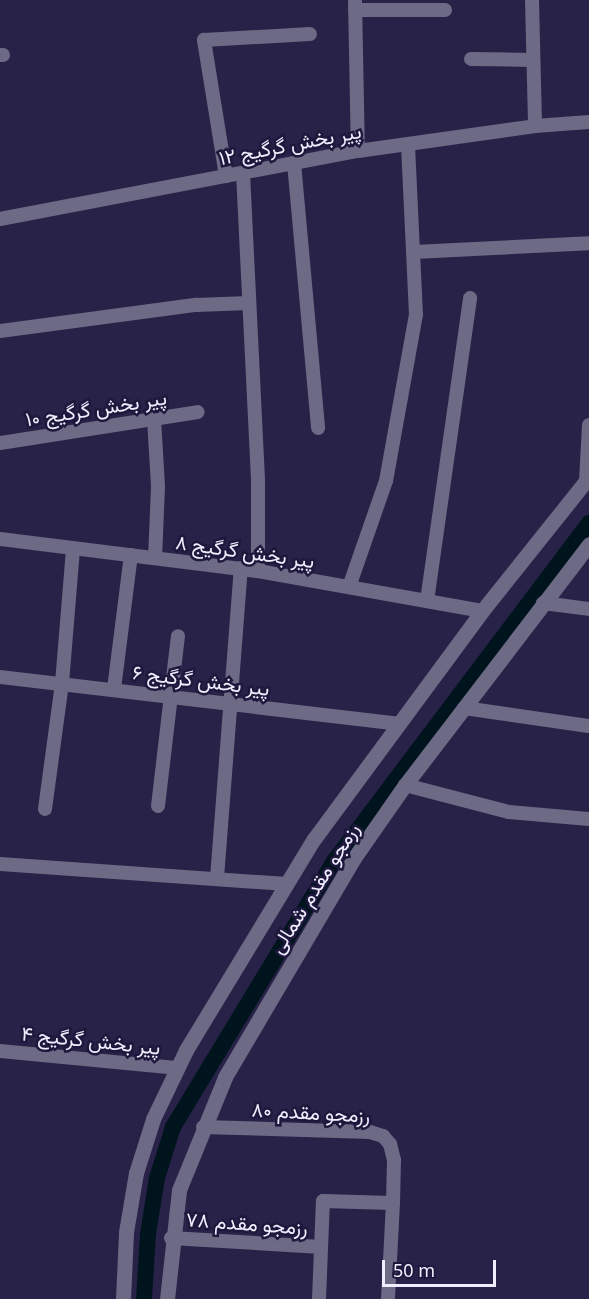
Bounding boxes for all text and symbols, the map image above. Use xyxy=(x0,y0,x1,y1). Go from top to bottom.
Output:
street label: پیر بخش گرگیج ۱۲ xyxy=(217,118,363,170)
street label: پیر بخش گرگیج ۱۰ xyxy=(24,385,168,431)
street label: پیر بخش گرگیج ۸ xyxy=(174,529,316,573)
street label: پیر بخش گرگیج ۶ xyxy=(131,660,271,700)
street label: رزمجو مقدم شمالی xyxy=(264,818,364,958)
street label: پیر بخش گرگیج ۴ xyxy=(20,1021,162,1059)
street label: رزمجو مقدم ۸۰ xyxy=(251,1097,371,1127)
street label: رزمجو مقدم ۷۸ xyxy=(185,1207,309,1239)
scale bar xyxy=(385,1248,499,1286)
text: 50 m xyxy=(393,1258,435,1282)

